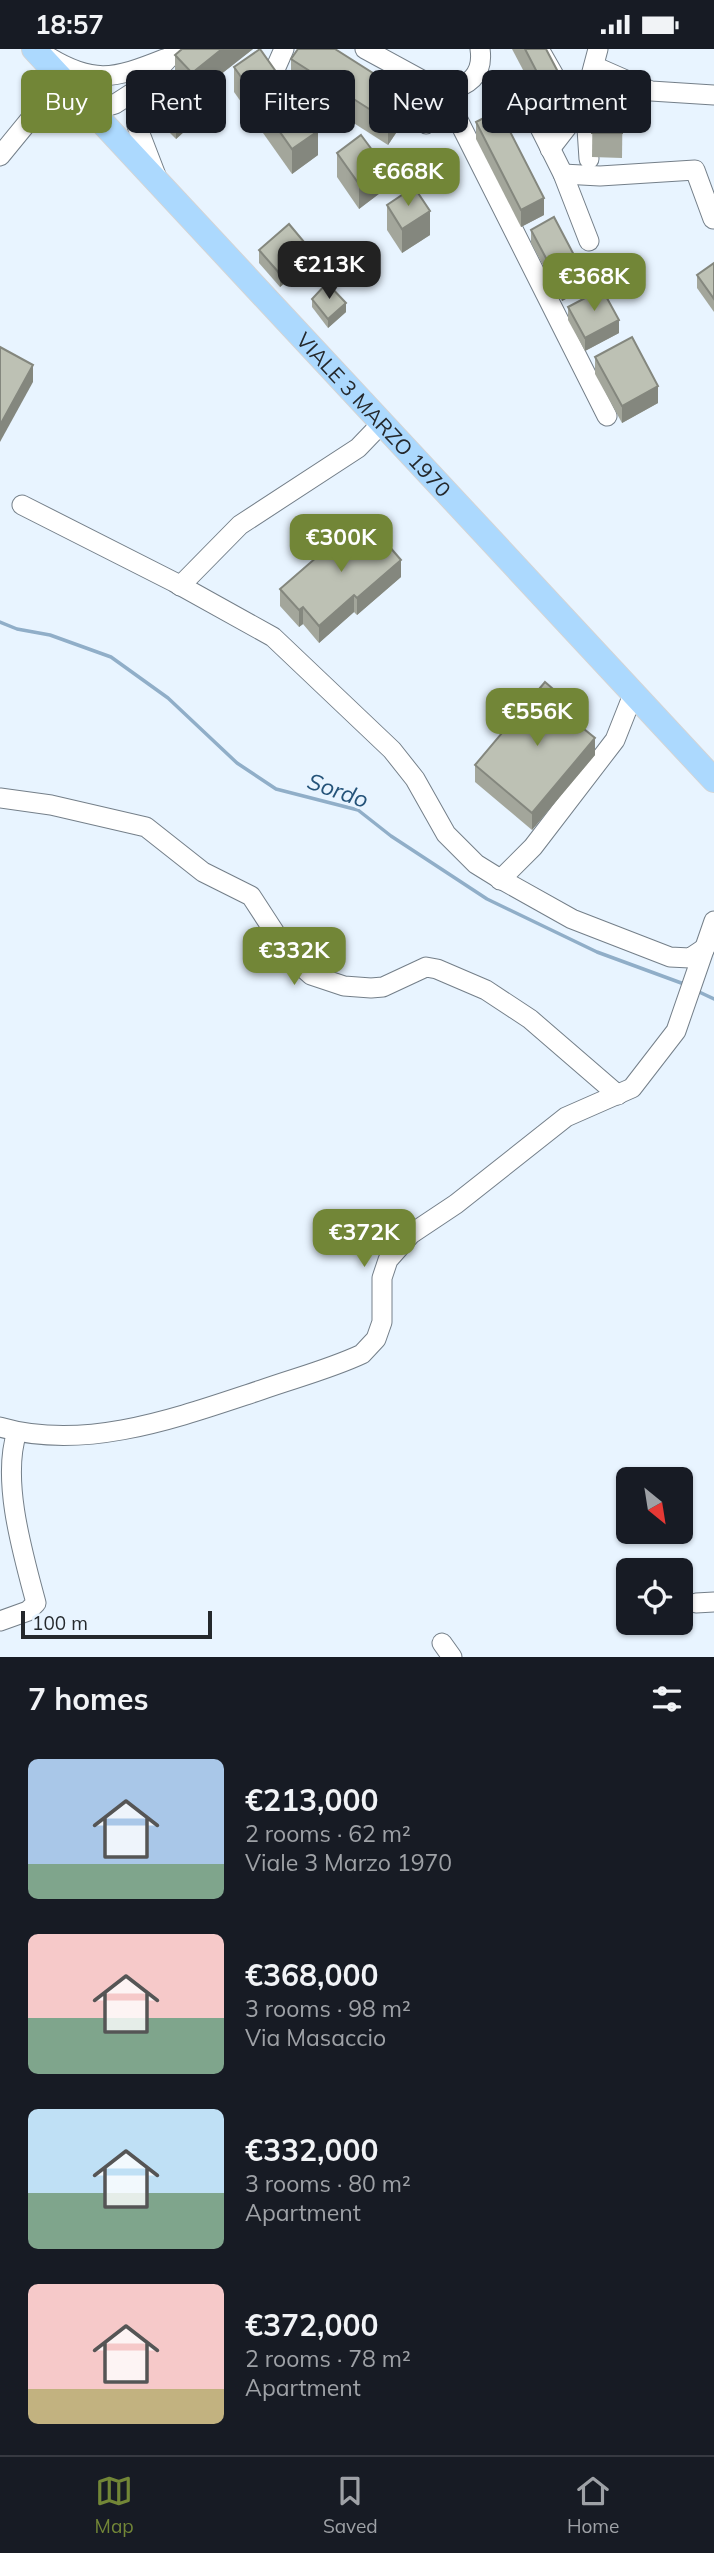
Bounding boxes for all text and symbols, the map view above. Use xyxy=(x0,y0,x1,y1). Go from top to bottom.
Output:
text: 18:57 xyxy=(35,8,104,41)
chip: Buy xyxy=(21,70,112,133)
chip: Rent xyxy=(126,70,226,133)
chip: Filters xyxy=(240,70,355,133)
chip: New xyxy=(369,70,468,133)
chip: Apartment xyxy=(482,70,651,133)
pin: €668K xyxy=(359,149,457,208)
text: €668K xyxy=(373,156,443,185)
pin: €213K xyxy=(280,241,378,301)
text: €213K xyxy=(294,249,364,278)
pin: €368K xyxy=(545,253,643,313)
text: €368K xyxy=(559,261,629,290)
street label: VIALE 3 MARZO 1970 xyxy=(291,327,457,502)
pin: €300K xyxy=(292,515,390,574)
text: €300K xyxy=(306,522,376,551)
pin: €556K xyxy=(488,689,586,748)
text: €556K xyxy=(502,696,572,725)
water label: Sordo xyxy=(304,766,372,814)
pin: €332K xyxy=(245,927,343,987)
text: €332K xyxy=(259,935,329,964)
pin: €372K xyxy=(315,1209,413,1269)
text: €372K xyxy=(329,1217,399,1246)
north arrow xyxy=(616,1467,693,1543)
map controls xyxy=(616,1467,693,1635)
button: locate xyxy=(616,1558,693,1635)
scale bar xyxy=(21,1608,212,1640)
text: 100 m xyxy=(32,1611,88,1635)
text: 7 homes xyxy=(28,1680,149,1718)
icon: filters xyxy=(648,1680,686,1718)
text: €213,000 xyxy=(245,1781,378,1819)
icon: home xyxy=(84,1787,168,1871)
text: 2 rooms · 62 m² xyxy=(245,1819,411,1848)
text: Viale 3 Marzo 1970 xyxy=(245,1848,452,1877)
text: €368,000 xyxy=(245,1956,378,1994)
icon: home xyxy=(84,1962,168,2046)
text: 3 rooms · 98 m² xyxy=(245,1994,411,2023)
text: Via Masaccio xyxy=(245,2023,386,2052)
text: €332,000 xyxy=(245,2131,378,2169)
icon: home xyxy=(84,2137,168,2221)
text: 3 rooms · 80 m² xyxy=(245,2169,411,2198)
text: Apartment xyxy=(245,2198,361,2227)
text: €372,000 xyxy=(245,2306,378,2344)
icon: home xyxy=(84,2312,168,2396)
text: 2 rooms · 78 m² xyxy=(245,2344,411,2373)
text: Apartment xyxy=(245,2373,361,2402)
tab: Map xyxy=(95,2472,134,2538)
tab: Saved xyxy=(323,2472,378,2538)
tab: Home xyxy=(567,2472,619,2538)

